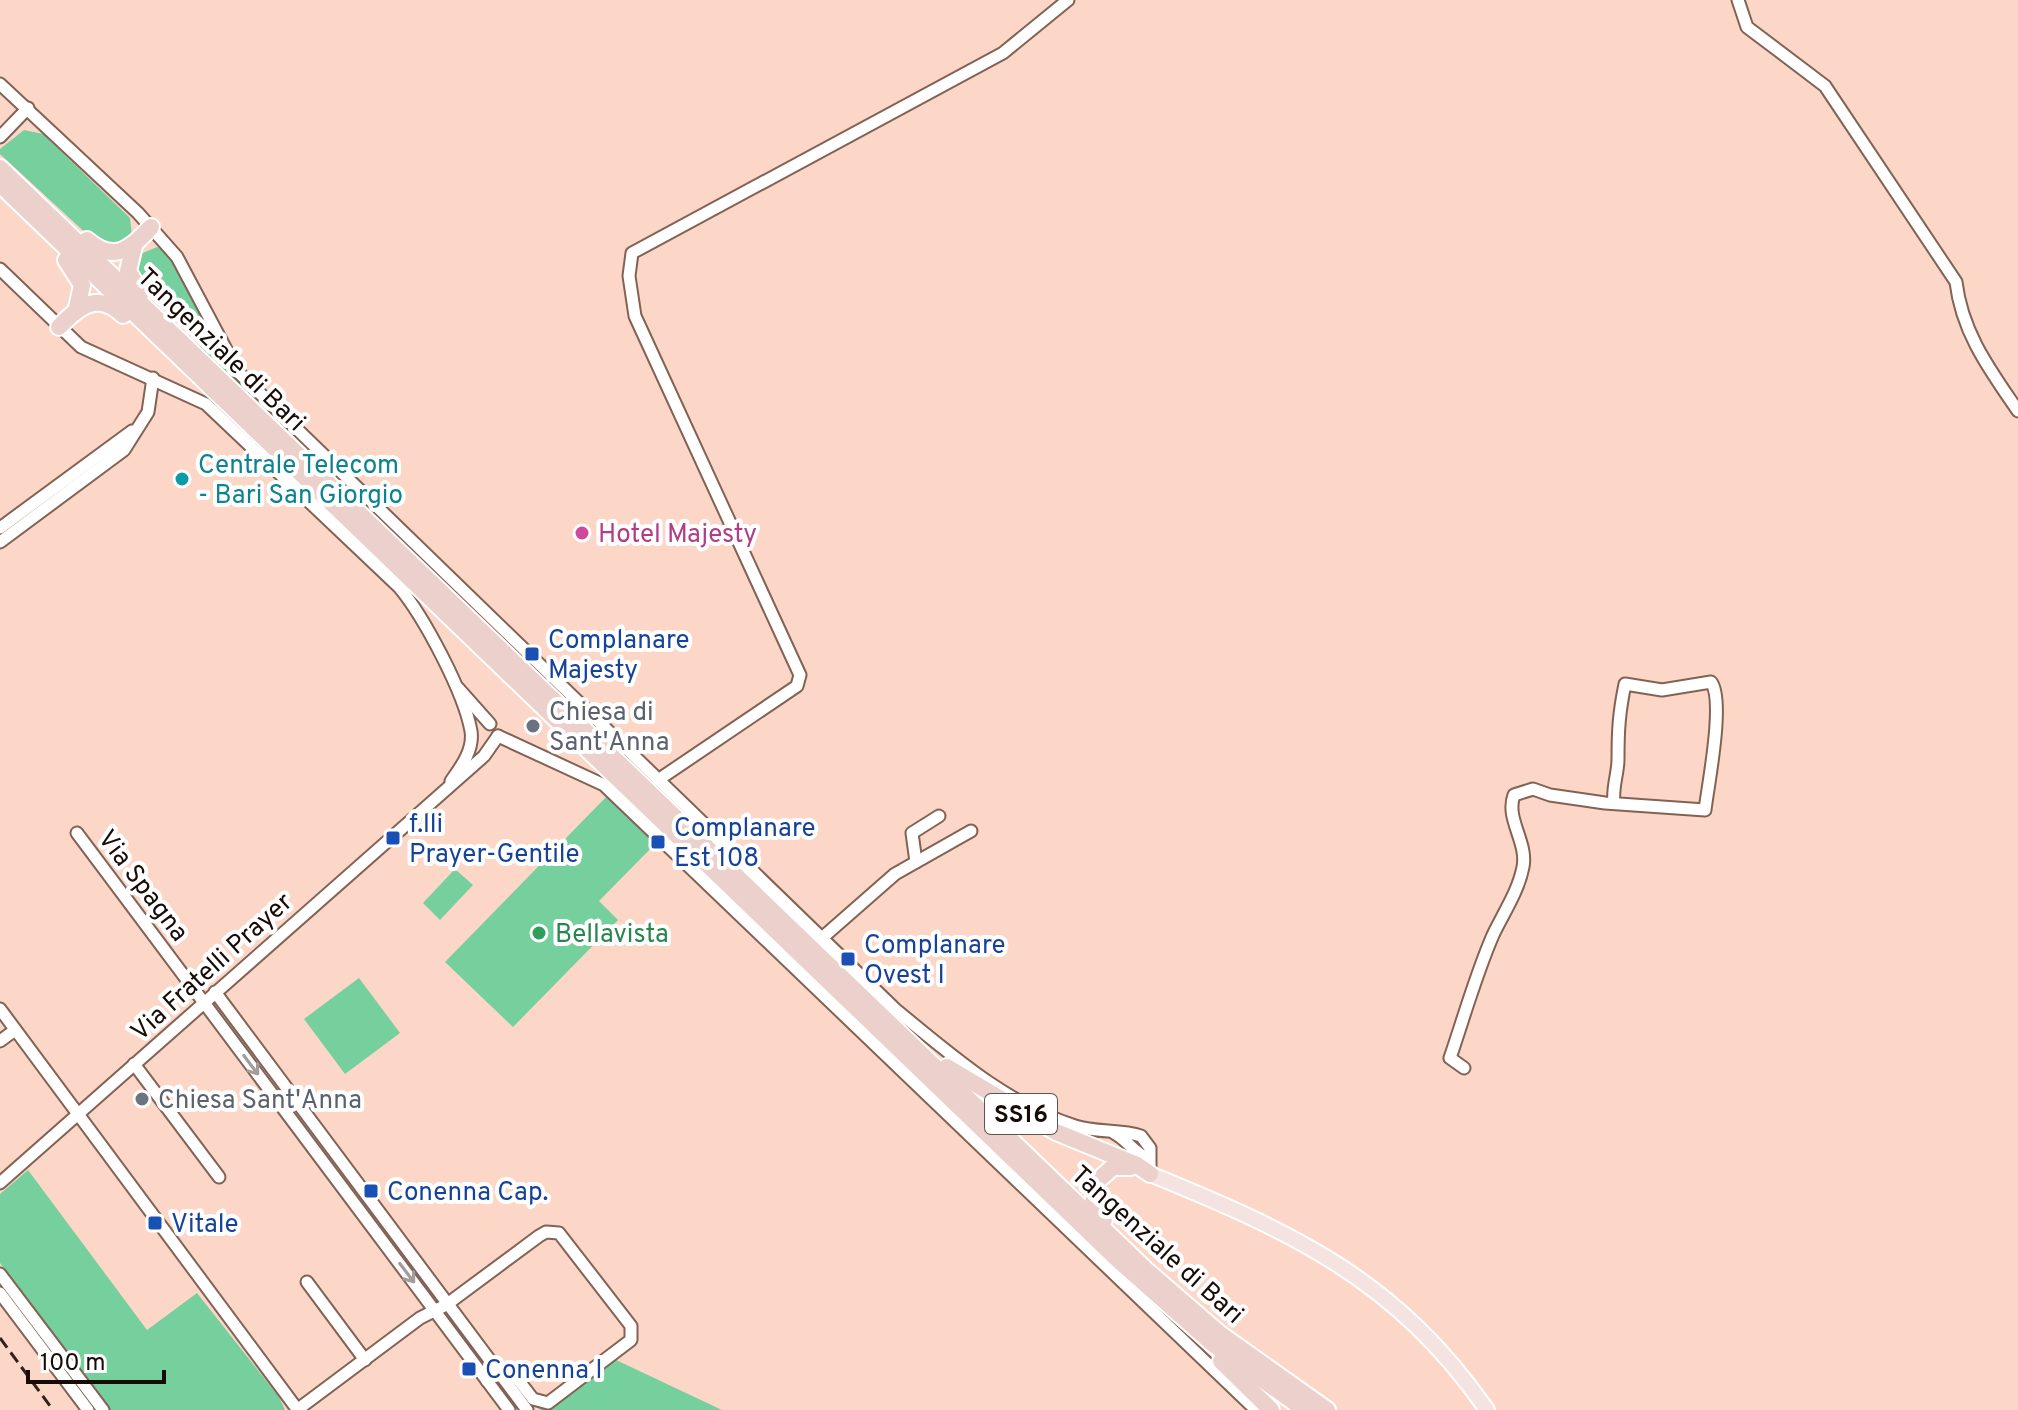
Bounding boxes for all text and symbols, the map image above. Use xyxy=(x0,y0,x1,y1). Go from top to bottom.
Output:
street label: Tangenziale di Bari xyxy=(129,262,311,440)
place label: Centrale Telecom - Bari San Giorgio xyxy=(198,450,403,513)
marker: Centrale Telecom - Bari San Giorgio xyxy=(173,470,191,488)
place label: Hotel Majesty xyxy=(598,519,757,552)
marker: Hotel Majesty xyxy=(573,524,591,542)
place label: Complanare Majesty xyxy=(548,625,689,688)
marker: Complanare Majesty xyxy=(523,645,541,663)
place label: Chiesa di Sant'Anna xyxy=(549,697,669,760)
marker: Chiesa di Sant'Anna xyxy=(524,717,542,735)
place label: f.lli Prayer-Gentile xyxy=(409,809,580,872)
place label: Complanare Est 108 xyxy=(674,813,815,876)
street label: Via Spagna xyxy=(89,824,195,949)
marker: f.lli Prayer-Gentile xyxy=(384,829,402,847)
marker: Complanare Est 108 xyxy=(649,833,667,851)
street label: Via Fratelli Prayer xyxy=(125,887,300,1049)
place label: Bellavista xyxy=(555,919,669,952)
marker: Bellavista xyxy=(530,924,548,942)
place label: Complanare Ovest I xyxy=(864,930,1005,993)
marker: Complanare Ovest I xyxy=(839,950,857,968)
one-way arrow xyxy=(242,1054,259,1075)
place label: Chiesa Sant'Anna xyxy=(158,1085,362,1118)
marker: Chiesa Sant'Anna xyxy=(133,1090,151,1108)
road number: SS16 xyxy=(985,1094,1057,1134)
street label: Tangenziale di Bari xyxy=(1063,1160,1250,1332)
place label: Conenna Cap. xyxy=(387,1177,548,1210)
marker: Conenna Cap. xyxy=(362,1182,380,1200)
place label: Vitale xyxy=(171,1209,239,1242)
marker: Vitale xyxy=(146,1214,164,1232)
one-way arrow xyxy=(398,1262,415,1283)
scale bar xyxy=(28,1334,164,1384)
text: 100 m xyxy=(40,1349,106,1379)
place label: Conenna I xyxy=(485,1355,603,1388)
marker: Conenna I xyxy=(460,1360,478,1378)

